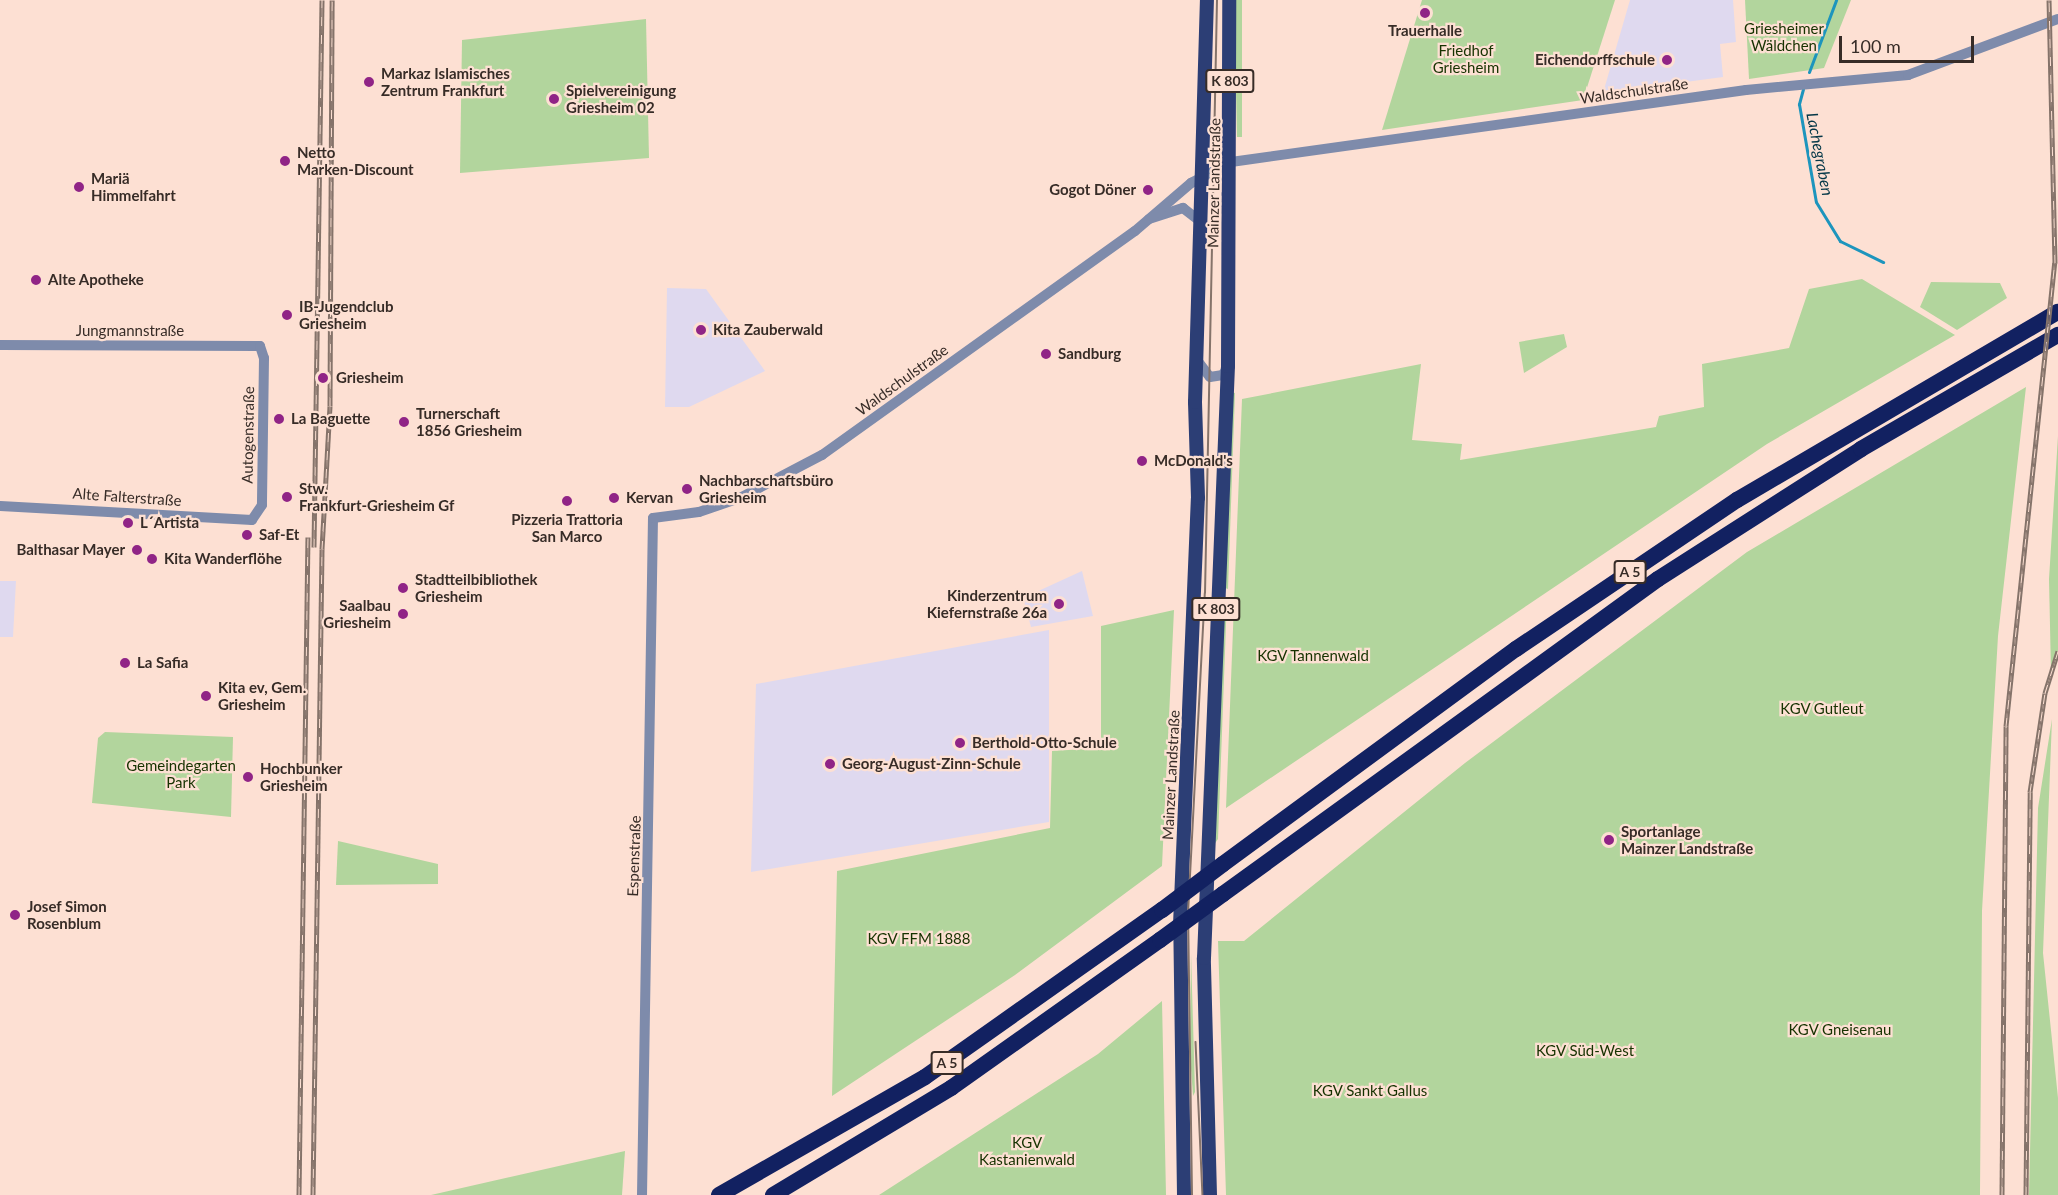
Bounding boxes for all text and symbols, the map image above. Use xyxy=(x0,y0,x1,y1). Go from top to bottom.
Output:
marker: Trauerhalle xyxy=(1418,6,1432,20)
park label: Griesheimer Wäldchen xyxy=(1744,19,1824,54)
place label: Trauerhalle xyxy=(1388,22,1462,40)
scale bar xyxy=(1842,24,1977,62)
text: 100 m xyxy=(1850,35,1901,57)
park label: Friedhof Griesheim xyxy=(1433,41,1499,76)
place label: Eichendorffschule xyxy=(1535,51,1655,69)
marker: Eichendorffschule xyxy=(1660,53,1674,67)
place label: Markaz Islamisches Zentrum Frankfurt xyxy=(381,64,510,99)
road number: K 803 xyxy=(1204,70,1256,92)
street label: Waldschulstraße xyxy=(1579,74,1689,108)
marker: Markaz Islamisches Zentrum Frankfurt xyxy=(362,75,376,89)
place label: Spielvereinigung Griesheim 02 xyxy=(566,81,676,116)
marker: Spielvereinigung Griesheim 02 xyxy=(547,92,561,106)
water label: Lachegraben xyxy=(1803,111,1837,197)
street label: Mainzer Landstraße xyxy=(1204,118,1224,248)
place label: Netto Marken-Discount xyxy=(297,143,414,178)
marker: Netto Marken-Discount xyxy=(278,154,292,168)
place label: Mariä Himmelfahrt xyxy=(91,169,176,204)
marker: Mariä Himmelfahrt xyxy=(72,180,86,194)
place label: Gogot Döner xyxy=(1049,181,1136,199)
marker: Gogot Döner xyxy=(1141,183,1155,197)
place label: Alte Apotheke xyxy=(48,271,144,289)
marker: Alte Apotheke xyxy=(29,273,43,287)
place label: IB-Jugendclub Griesheim xyxy=(299,297,394,332)
marker: IB-Jugendclub Griesheim xyxy=(280,308,294,322)
place label: Kita Zauberwald xyxy=(713,321,823,339)
street label: Jungmannstraße xyxy=(76,322,184,340)
marker: Kita Zauberwald xyxy=(694,323,708,337)
street label: Waldschulstraße xyxy=(852,341,952,419)
place label: Sandburg xyxy=(1058,345,1121,363)
marker: Sandburg xyxy=(1039,347,1053,361)
marker: Griesheim xyxy=(314,369,332,387)
place label: Griesheim xyxy=(336,369,404,387)
street label: Autogenstraße xyxy=(238,386,258,484)
place label: Turnerschaft 1856 Griesheim xyxy=(416,404,522,439)
place label: La Baguette xyxy=(291,410,370,428)
marker: La Baguette xyxy=(272,412,286,426)
marker: Turnerschaft 1856 Griesheim xyxy=(397,415,411,429)
place label: McDonald's xyxy=(1154,452,1233,470)
marker: McDonald's xyxy=(1135,454,1149,468)
place label: Nachbarschaftsbüro Griesheim xyxy=(699,471,833,506)
place label: Stw. Frankfurt-Griesheim Gf xyxy=(299,479,454,514)
marker: Nachbarschaftsbüro Griesheim xyxy=(680,482,694,496)
street label: Alte Falterstraße xyxy=(72,484,182,510)
place label: Kervan xyxy=(626,489,673,507)
marker: Stw. Frankfurt-Griesheim Gf xyxy=(280,490,294,504)
marker: Kervan xyxy=(607,491,621,505)
marker: Pizzeria Trattoria San Marco xyxy=(560,494,574,508)
place label: Pizzeria Trattoria San Marco xyxy=(511,510,623,545)
place label: L´Artista xyxy=(140,514,199,532)
marker: L´Artista xyxy=(121,516,135,530)
place label: Saf-Et xyxy=(259,526,299,544)
marker: Saf-Et xyxy=(240,528,254,542)
place label: Balthasar Mayer xyxy=(16,541,125,559)
marker: Balthasar Mayer xyxy=(130,543,144,557)
place label: Kita Wanderflöhe xyxy=(164,550,282,568)
marker: Kita Wanderflöhe xyxy=(145,552,159,566)
road number: A 5 xyxy=(1612,561,1648,583)
place label: Stadtteilbibliothek Griesheim xyxy=(415,570,538,605)
marker: Stadtteilbibliothek Griesheim xyxy=(396,581,410,595)
place label: Kinderzentrum Kiefernstraße 26a xyxy=(927,586,1047,621)
place label: Saalbau Griesheim xyxy=(323,596,391,631)
marker: Kinderzentrum Kiefernstraße 26a xyxy=(1052,597,1066,611)
road number: K 803 xyxy=(1190,598,1242,620)
marker: Saalbau Griesheim xyxy=(396,607,410,621)
park label: KGV Tannenwald xyxy=(1257,647,1369,665)
place label: La Safia xyxy=(137,654,188,672)
marker: La Safia xyxy=(118,656,132,670)
place label: Kita ev, Gem. Griesheim xyxy=(218,678,306,713)
marker: Kita ev, Gem. Griesheim xyxy=(199,689,213,703)
park label: KGV Gutleut xyxy=(1780,700,1864,718)
street label: Mainzer Landstraße xyxy=(1159,710,1183,840)
place label: Berthold-Otto-Schule xyxy=(972,734,1117,752)
marker: Berthold-Otto-Schule xyxy=(953,736,967,750)
place label: Georg-August-Zinn-Schule xyxy=(842,755,1021,773)
park label: Gemeindegarten Park xyxy=(126,756,236,791)
marker: Georg-August-Zinn-Schule xyxy=(823,757,837,771)
place label: Hochbunker Griesheim xyxy=(260,759,342,794)
marker: Hochbunker Griesheim xyxy=(241,770,255,784)
street label: Espenstraße xyxy=(624,815,644,897)
place label: Sportanlage Mainzer Landstraße xyxy=(1621,822,1754,857)
marker: Sportanlage Mainzer Landstraße xyxy=(1602,833,1616,847)
place label: Josef Simon Rosenblum xyxy=(27,897,107,932)
marker: Josef Simon Rosenblum xyxy=(8,908,22,922)
park label: KGV FFM 1888 xyxy=(867,930,971,948)
park label: KGV Gneisenau xyxy=(1788,1021,1892,1039)
park label: KGV Süd-West xyxy=(1536,1042,1634,1060)
road number: A 5 xyxy=(929,1052,965,1074)
park label: KGV Sankt Gallus xyxy=(1312,1082,1428,1100)
park label: KGV Kastanienwald xyxy=(979,1133,1075,1168)

